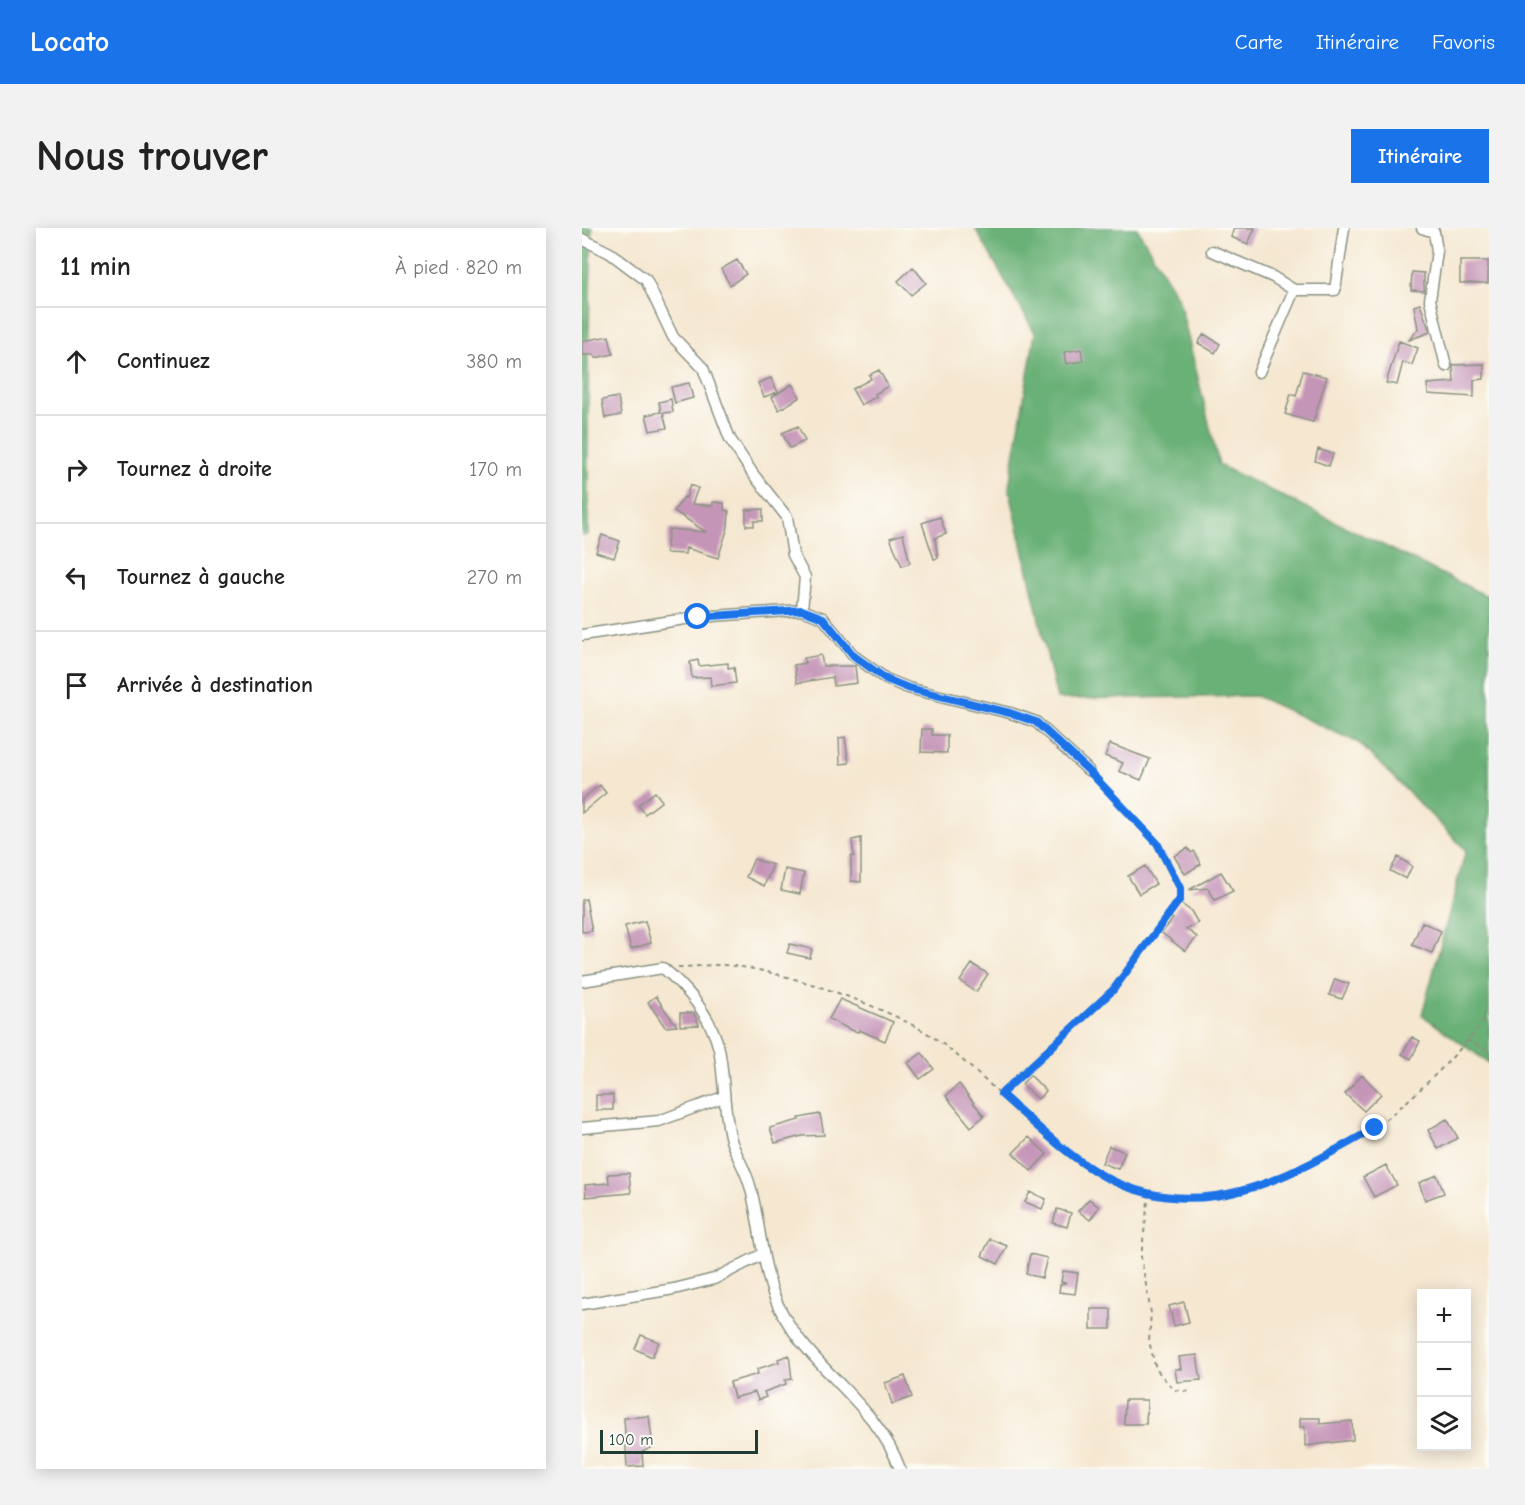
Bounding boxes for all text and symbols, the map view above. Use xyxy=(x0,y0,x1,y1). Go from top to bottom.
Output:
text: Locato xyxy=(30,26,109,58)
text: Carte xyxy=(1235,30,1283,54)
text: Itinéraire xyxy=(1316,30,1399,54)
text: Favoris xyxy=(1432,30,1495,54)
button: Itinéraire xyxy=(1351,129,1489,183)
text: Nous trouver xyxy=(36,132,268,181)
text: 11 min xyxy=(60,252,131,282)
text: À pied · 820 m xyxy=(395,256,522,279)
icon: ahead xyxy=(60,345,93,378)
text: Continuez xyxy=(117,348,210,374)
text: 380 m xyxy=(466,350,522,373)
icon: right xyxy=(60,453,93,486)
text: Tournez à droite xyxy=(117,456,272,482)
text: 170 m xyxy=(469,458,522,481)
icon: left xyxy=(60,561,93,594)
text: Tournez à gauche xyxy=(117,564,285,590)
text: 270 m xyxy=(467,566,522,589)
route start xyxy=(684,603,710,629)
icon: arrive xyxy=(60,669,93,702)
text: Arrivée à destination xyxy=(117,672,313,698)
route end xyxy=(1361,1114,1387,1140)
map controls xyxy=(1417,1289,1471,1451)
button: + xyxy=(1417,1289,1471,1343)
button: − xyxy=(1417,1343,1471,1397)
button: layers xyxy=(1417,1397,1471,1451)
scale bar xyxy=(600,1427,758,1454)
text: 100 m xyxy=(609,1431,653,1449)

